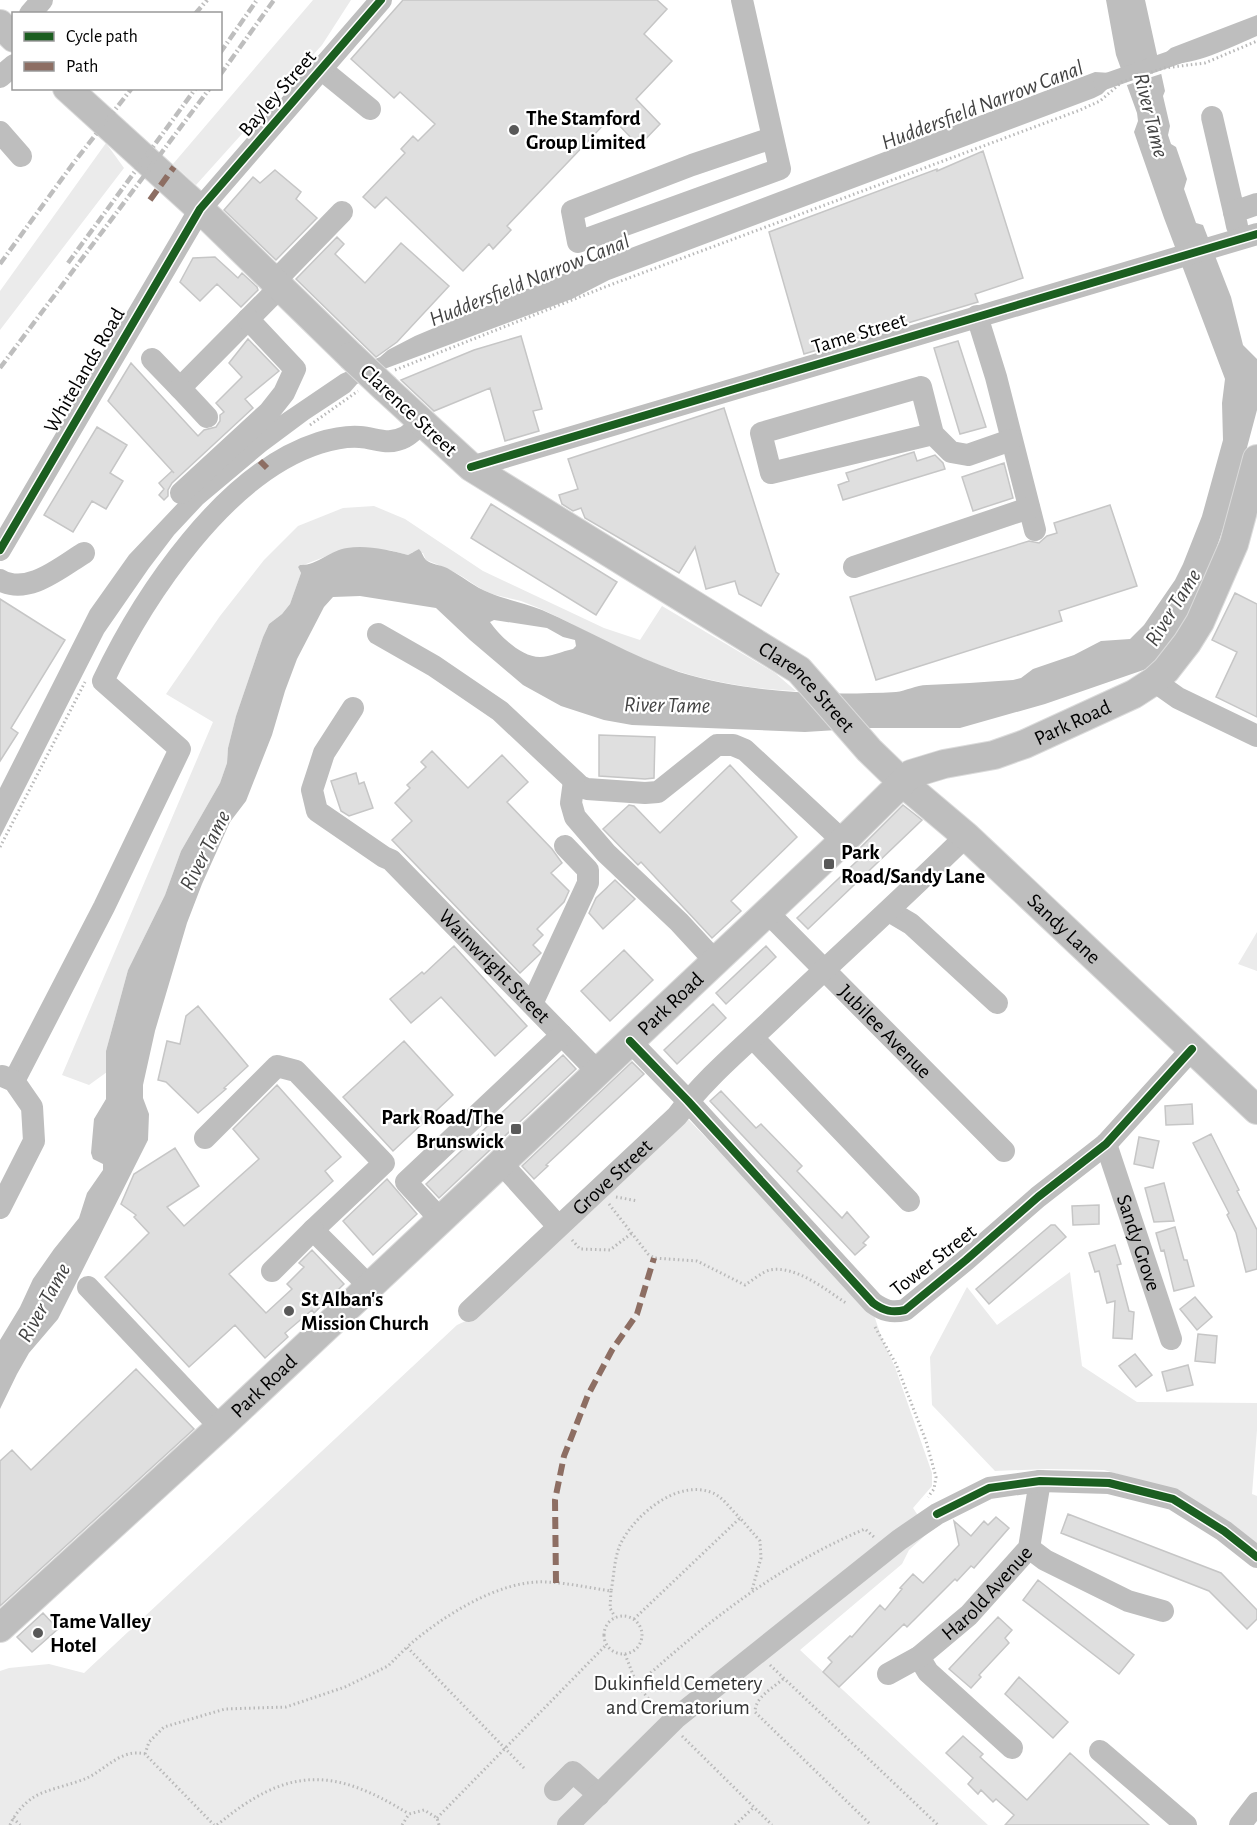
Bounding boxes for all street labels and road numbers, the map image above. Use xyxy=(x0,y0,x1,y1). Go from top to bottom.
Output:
street label: Bayley Street xyxy=(235,46,320,140)
street label: Whitelands Road xyxy=(40,304,129,436)
street label: Tame Street xyxy=(809,309,909,358)
street label: Clarence Street xyxy=(356,361,461,460)
street label: Clarence Street xyxy=(755,638,859,737)
street label: Park Road xyxy=(1031,696,1114,749)
street label: Sandy Lane xyxy=(1023,890,1105,968)
street label: Wainwright Street xyxy=(434,905,554,1027)
street label: Park Road xyxy=(634,968,708,1040)
street label: Jubilee Avenue xyxy=(834,981,935,1082)
street label: Grove Street xyxy=(569,1135,656,1219)
street label: Sandy Grove xyxy=(1113,1192,1164,1294)
street label: Tower Street xyxy=(887,1220,980,1300)
street label: Park Road xyxy=(227,1351,301,1422)
street label: Harold Avenue xyxy=(938,1542,1037,1644)

